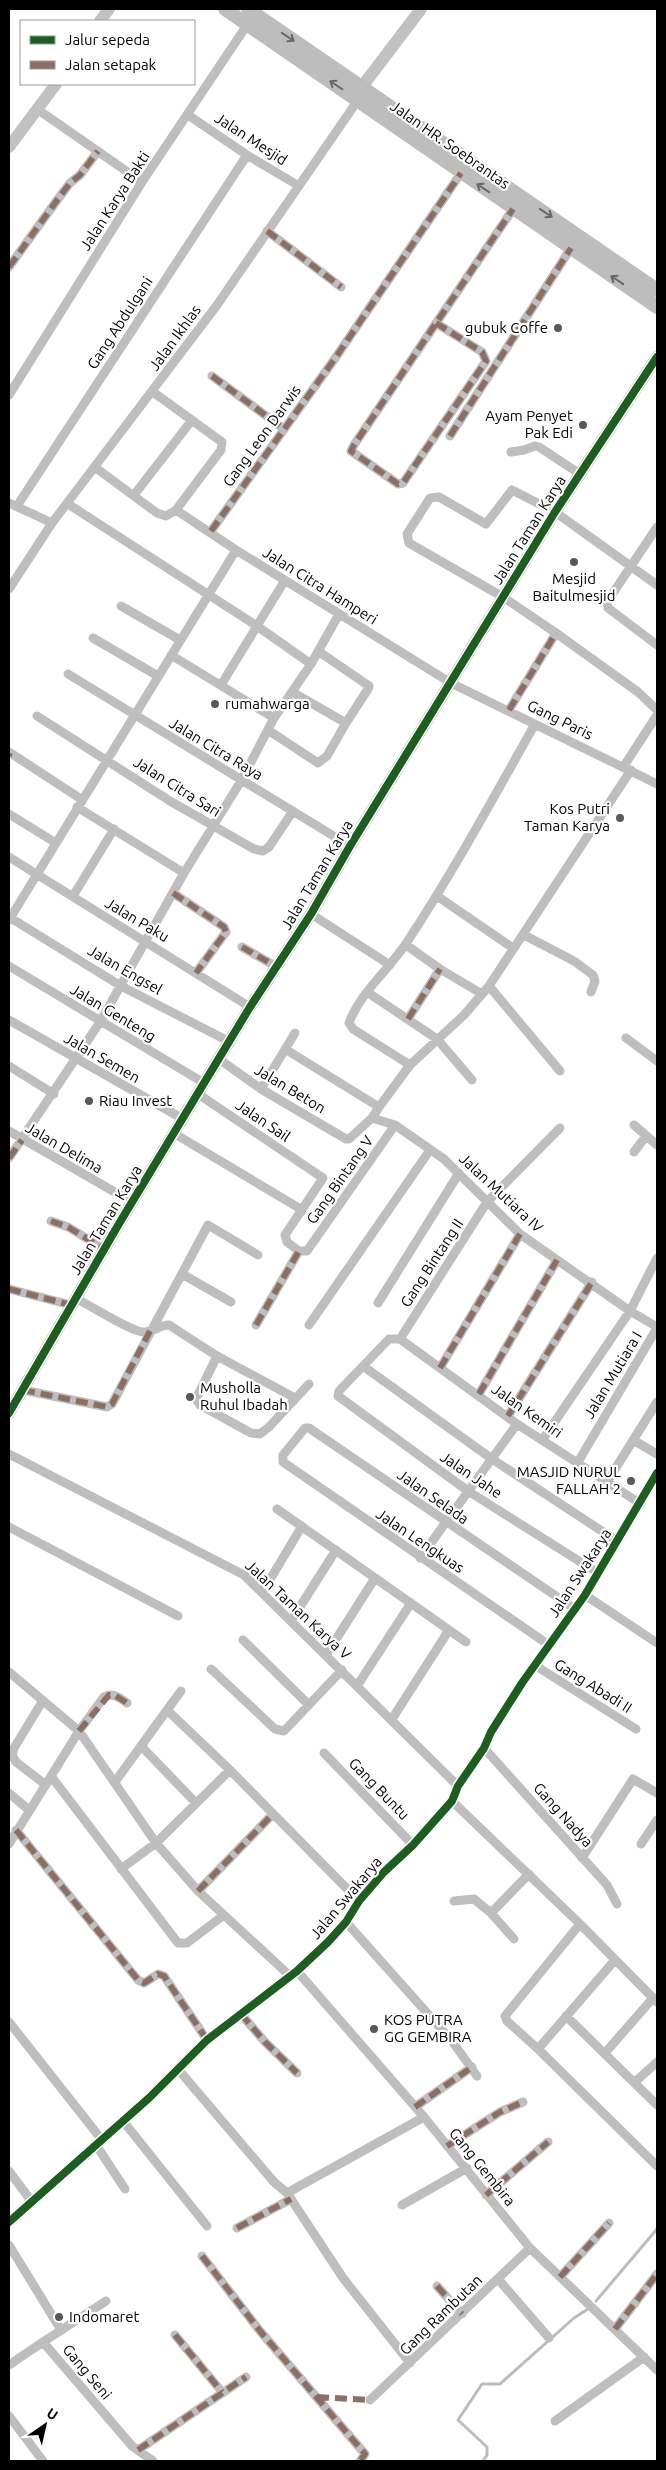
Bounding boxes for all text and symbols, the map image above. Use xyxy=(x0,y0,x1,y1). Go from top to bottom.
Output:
legend xyxy=(20,20,195,85)
text: Jalur sepeda xyxy=(65,31,150,48)
one-way arrow xyxy=(280,32,294,42)
text: Jalan setapak xyxy=(65,56,157,73)
one-way arrow xyxy=(329,80,343,90)
street label: Jalan HR. Soebrantas xyxy=(387,97,513,192)
street label: Jalan Mesjid xyxy=(212,109,291,168)
street label: Jalan Karya Bakti xyxy=(76,148,153,253)
one-way arrow xyxy=(476,183,490,193)
one-way arrow xyxy=(539,208,553,218)
street label: Gang Abdulgani xyxy=(83,273,156,372)
one-way arrow xyxy=(610,275,624,285)
street label: Jalan Ikhlas xyxy=(145,302,204,374)
place label: gubuk Coffe xyxy=(465,319,548,336)
marker: gubuk Coffe xyxy=(552,322,564,334)
street label: Gang Leon Darwis xyxy=(219,382,304,490)
place label: Ayam Penyet Pak Edi xyxy=(485,407,573,441)
marker: Ayam Penyet Pak Edi xyxy=(577,419,589,431)
street label: Jalan Taman Karya xyxy=(488,472,569,587)
street label: Jalan Citra Hamperi xyxy=(260,543,381,628)
marker: Mesjid Baitulmesjid xyxy=(568,556,580,568)
place label: Mesjid Baitulmesjid xyxy=(532,570,616,604)
place label: rumahwarga xyxy=(225,695,310,712)
street label: Gang Paris xyxy=(525,696,596,743)
marker: rumahwarga xyxy=(209,698,221,710)
street label: Jalan Citra Raya xyxy=(166,714,266,783)
street label: Jalan Citra Sari xyxy=(131,753,224,820)
place label: Kos Putri Taman Karya xyxy=(524,800,610,834)
marker: Kos Putri Taman Karya xyxy=(614,812,626,824)
street label: Jalan Taman Karya xyxy=(277,817,356,933)
street label: Jalan Paku xyxy=(102,894,172,945)
street label: Jalan Engsel xyxy=(85,941,166,998)
street label: Jalan Genteng xyxy=(67,980,159,1045)
street label: Jalan Semen xyxy=(61,1029,143,1086)
street label: Jalan Beton xyxy=(252,1061,329,1116)
place label: Riau Invest xyxy=(99,1092,172,1109)
marker: Riau Invest xyxy=(83,1095,95,1107)
street label: Jalan Sail xyxy=(233,1096,294,1145)
street label: Jalan Delima xyxy=(23,1119,106,1176)
street label: Gang Bintang V xyxy=(303,1132,377,1227)
street label: Jalan Mutiara IV xyxy=(456,1150,547,1236)
street label: Jalan Taman Karya xyxy=(66,1162,145,1278)
street label: Gang Bintang II xyxy=(397,1215,466,1310)
street label: Jalan Mutiara I xyxy=(580,1328,645,1421)
place label: Musholla Ruhul Ibadah xyxy=(200,1379,288,1413)
street label: Jalan Kemiri xyxy=(489,1380,566,1441)
marker: Musholla Ruhul Ibadah xyxy=(184,1391,196,1403)
street label: Jalan Jahe xyxy=(437,1448,505,1501)
place label: MASJID NURUL FALLAH 2 xyxy=(517,1463,621,1497)
street label: Jalan Selada xyxy=(394,1466,472,1527)
marker: MASJID NURUL FALLAH 2 xyxy=(625,1475,637,1487)
street label: Jalan Lengkuas xyxy=(373,1505,467,1576)
street label: Jalan Swakarya xyxy=(545,1525,615,1620)
street label: Jalan Taman Karya V xyxy=(242,1556,355,1663)
street label: Gang Abadi II xyxy=(551,1655,635,1716)
street label: Gang Buntu xyxy=(346,1754,413,1823)
street label: Gang Nadya xyxy=(530,1779,597,1850)
street label: Jalan Swakarya xyxy=(306,1853,385,1942)
place label: KOS PUTRA GG GEMBIRA xyxy=(384,2011,472,2045)
marker: KOS PUTRA GG GEMBIRA xyxy=(368,2023,380,2035)
street label: Gang Gembira xyxy=(446,2124,519,2209)
street label: Gang Rambutan xyxy=(396,2271,485,2358)
place label: Indomaret xyxy=(69,2308,140,2325)
marker: Indomaret xyxy=(53,2311,65,2323)
street label: Gang Seni xyxy=(59,2341,115,2403)
north arrow xyxy=(20,2400,70,2450)
text: U xyxy=(44,2405,61,2424)

